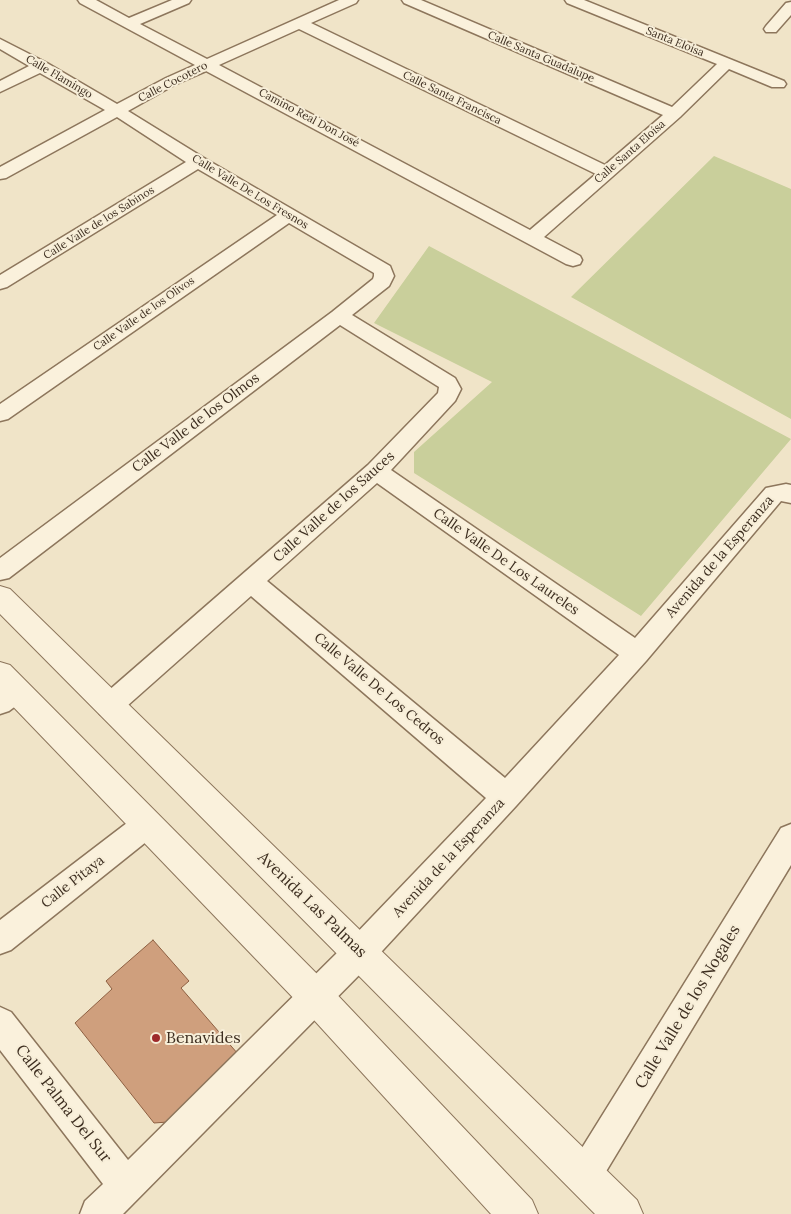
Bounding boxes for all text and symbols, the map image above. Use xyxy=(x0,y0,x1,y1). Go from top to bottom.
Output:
street label: Santa Eloisa xyxy=(644,24,706,60)
street label: Calle Santa Guadalupe xyxy=(486,29,596,85)
street label: Calle Flamingo xyxy=(23,53,95,101)
street label: Calle Cocotero xyxy=(136,59,210,105)
street label: Calle Santa Francisca xyxy=(401,68,503,128)
street label: Camino Real Don José xyxy=(256,86,362,150)
street label: Calle Santa Eloísa xyxy=(592,118,668,186)
street label: Calle Valle De Los Fresnos xyxy=(189,152,311,232)
street label: Calle Valle de los Sabinos xyxy=(41,183,157,263)
street label: Calle Valle de los Olivos xyxy=(91,274,197,354)
street label: Calle Valle de los Olmos xyxy=(129,370,263,476)
street label: Calle Valle de los Sauces xyxy=(270,448,398,566)
street label: Avenida de la Esperanza xyxy=(662,492,778,622)
street label: Calle Valle De Los Laureles xyxy=(430,505,582,619)
street label: Calle Valle De Los Cedros xyxy=(310,629,448,749)
street label: Avenida de la Esperanza xyxy=(390,795,508,921)
street label: Avenida Las Palmas xyxy=(253,848,371,962)
street label: Calle Pitaya xyxy=(38,852,108,912)
street label: Calle Valle de los Nogales xyxy=(631,922,745,1092)
place label: Benavides xyxy=(166,1028,241,1048)
marker: Benavides xyxy=(150,1032,162,1044)
street label: Calle Palma Del Sur xyxy=(11,1041,115,1167)

